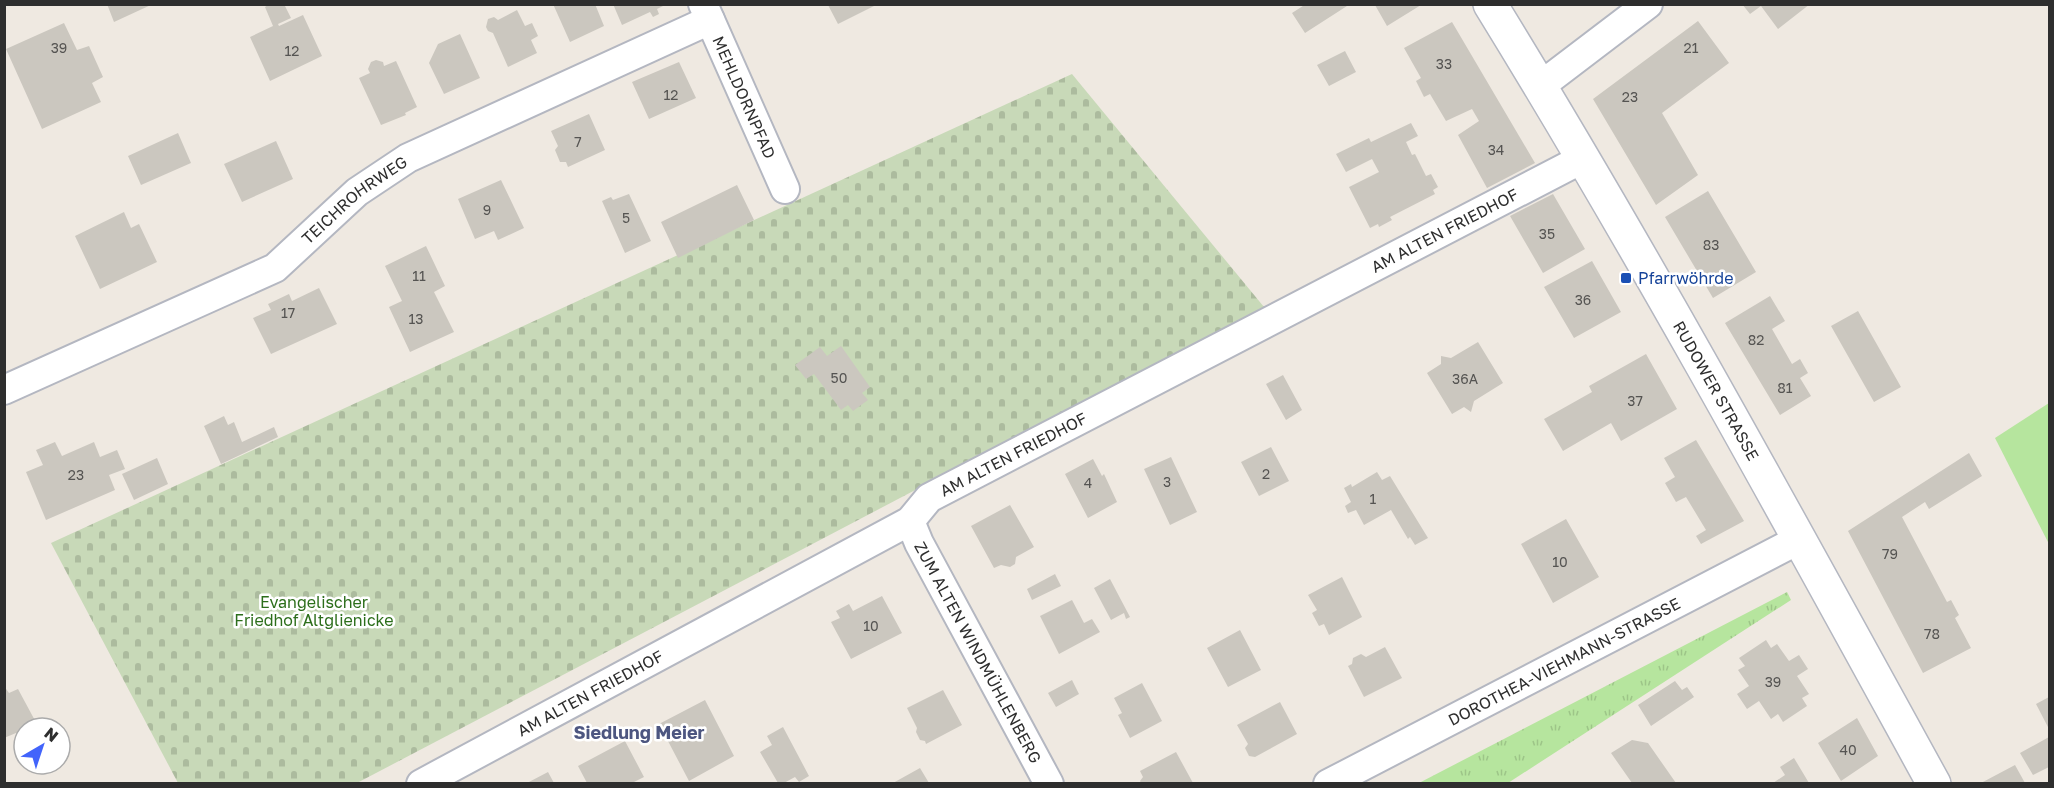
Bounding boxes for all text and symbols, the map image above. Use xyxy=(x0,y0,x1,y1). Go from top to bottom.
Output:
street label: MEHLDORNPFAD xyxy=(708,33,780,162)
house number: 39 xyxy=(51,39,67,56)
house number: 21 xyxy=(1684,39,1699,56)
house number: 12 xyxy=(285,42,299,59)
house number: 33 xyxy=(1436,55,1452,72)
house number: 12 xyxy=(664,86,678,103)
house number: 23 xyxy=(1622,88,1638,105)
house number: 7 xyxy=(574,133,582,150)
house number: 34 xyxy=(1488,141,1504,158)
street label: TEICHROHRWEG xyxy=(297,152,411,248)
street label: AM ALTEN FRIEDHOF xyxy=(1368,184,1522,277)
house number: 9 xyxy=(483,201,491,218)
house number: 5 xyxy=(622,209,630,226)
house number: 35 xyxy=(1539,225,1555,242)
house number: 83 xyxy=(1703,236,1719,253)
house number: 11 xyxy=(412,267,426,284)
place label: Pfarrwöhrde xyxy=(1638,268,1733,288)
marker: Pfarrwöhrde xyxy=(1619,271,1633,285)
house number: 36 xyxy=(1575,291,1591,308)
house number: 17 xyxy=(281,304,295,321)
house number: 13 xyxy=(409,310,423,327)
street label: RUDOWER STRASSE xyxy=(1669,317,1764,464)
house number: 82 xyxy=(1748,331,1764,348)
house number: 50 xyxy=(831,369,847,386)
house number: 36A xyxy=(1452,370,1479,387)
house number: 81 xyxy=(1777,379,1793,396)
house number: 37 xyxy=(1627,392,1643,409)
street label: AM ALTEN FRIEDHOF xyxy=(936,408,1090,501)
house number: 2 xyxy=(1262,465,1270,482)
house number: 23 xyxy=(68,466,84,483)
house number: 3 xyxy=(1163,473,1171,490)
house number: 4 xyxy=(1084,474,1092,491)
house number: 1 xyxy=(1370,490,1377,507)
street label: ZUM ALTEN WINDMÜHLENBERG xyxy=(910,538,1046,767)
house number: 79 xyxy=(1882,545,1898,562)
house number: 10 xyxy=(1552,553,1568,570)
park label: Evangelischer Friedhof Altglienicke xyxy=(234,592,394,630)
street label: DOROTHEA-VIEHMANN-STRASSE xyxy=(1445,593,1683,730)
house number: 10 xyxy=(863,617,879,634)
house number: 78 xyxy=(1924,625,1940,642)
street label: AM ALTEN FRIEDHOF xyxy=(514,646,667,740)
house number: 39 xyxy=(1765,673,1781,690)
north arrow xyxy=(12,716,72,776)
district label: Siedlung Meier xyxy=(573,721,705,743)
text: N xyxy=(40,723,62,746)
house number: 40 xyxy=(1839,741,1857,758)

